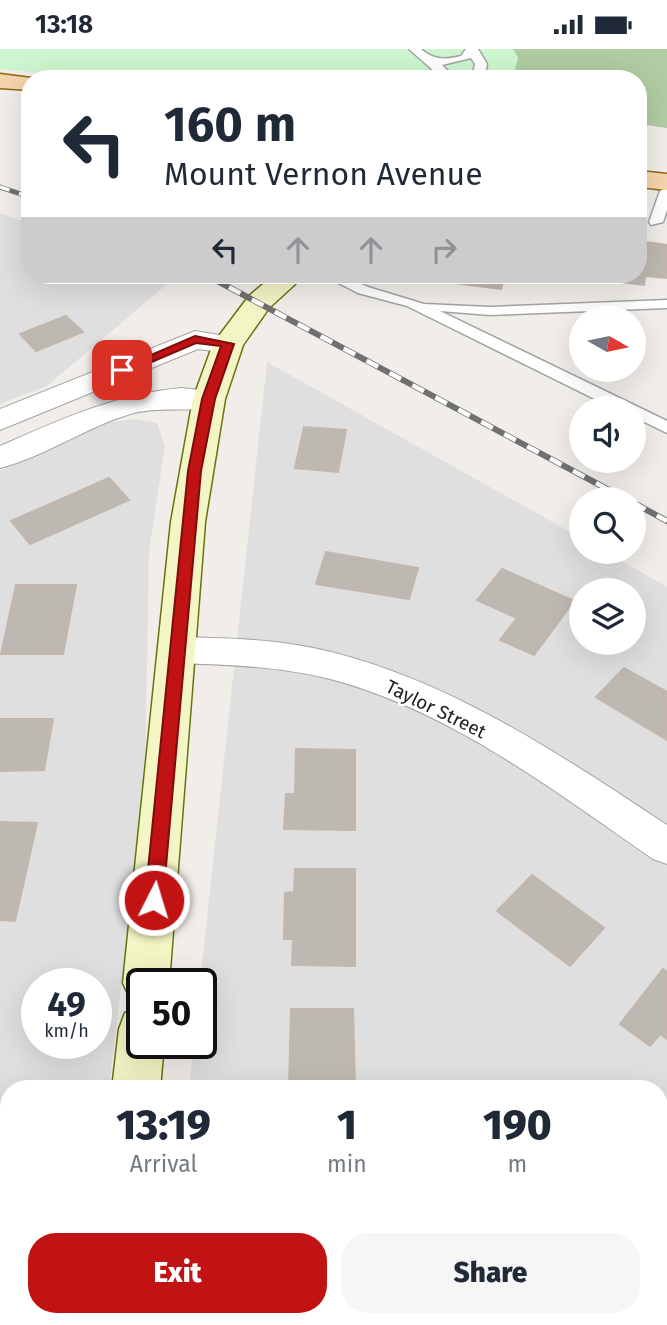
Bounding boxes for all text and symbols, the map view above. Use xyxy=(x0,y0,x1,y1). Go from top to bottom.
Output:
text: 13:18 xyxy=(35,9,93,40)
text: 160 m xyxy=(164,95,296,154)
icon: left xyxy=(49,98,140,189)
text: Mount Vernon Avenue xyxy=(164,155,483,193)
icon: left xyxy=(206,231,244,269)
icon: ahead xyxy=(279,231,317,269)
icon: ahead xyxy=(352,231,390,269)
icon: right xyxy=(425,231,463,269)
north arrow xyxy=(569,305,646,381)
map controls xyxy=(569,305,646,655)
pin xyxy=(92,340,152,400)
icon: arrive xyxy=(103,351,141,389)
button: sound xyxy=(569,396,646,473)
button: search xyxy=(569,487,646,564)
button: layers xyxy=(569,578,646,655)
street label: Taylor Street xyxy=(382,675,490,743)
position arrow xyxy=(117,863,191,937)
speed limit sign: 50 xyxy=(126,968,217,1059)
text: 49 xyxy=(47,983,86,1025)
text: km/h xyxy=(44,1020,89,1042)
text: 13:19 xyxy=(116,1100,211,1150)
text: 1 xyxy=(337,1100,357,1150)
text: 190 xyxy=(483,1100,552,1150)
text: Arrival xyxy=(130,1150,197,1178)
text: min xyxy=(327,1150,367,1178)
text: m xyxy=(507,1150,527,1178)
button: Exit xyxy=(28,1233,327,1313)
button: Share xyxy=(341,1233,640,1313)

